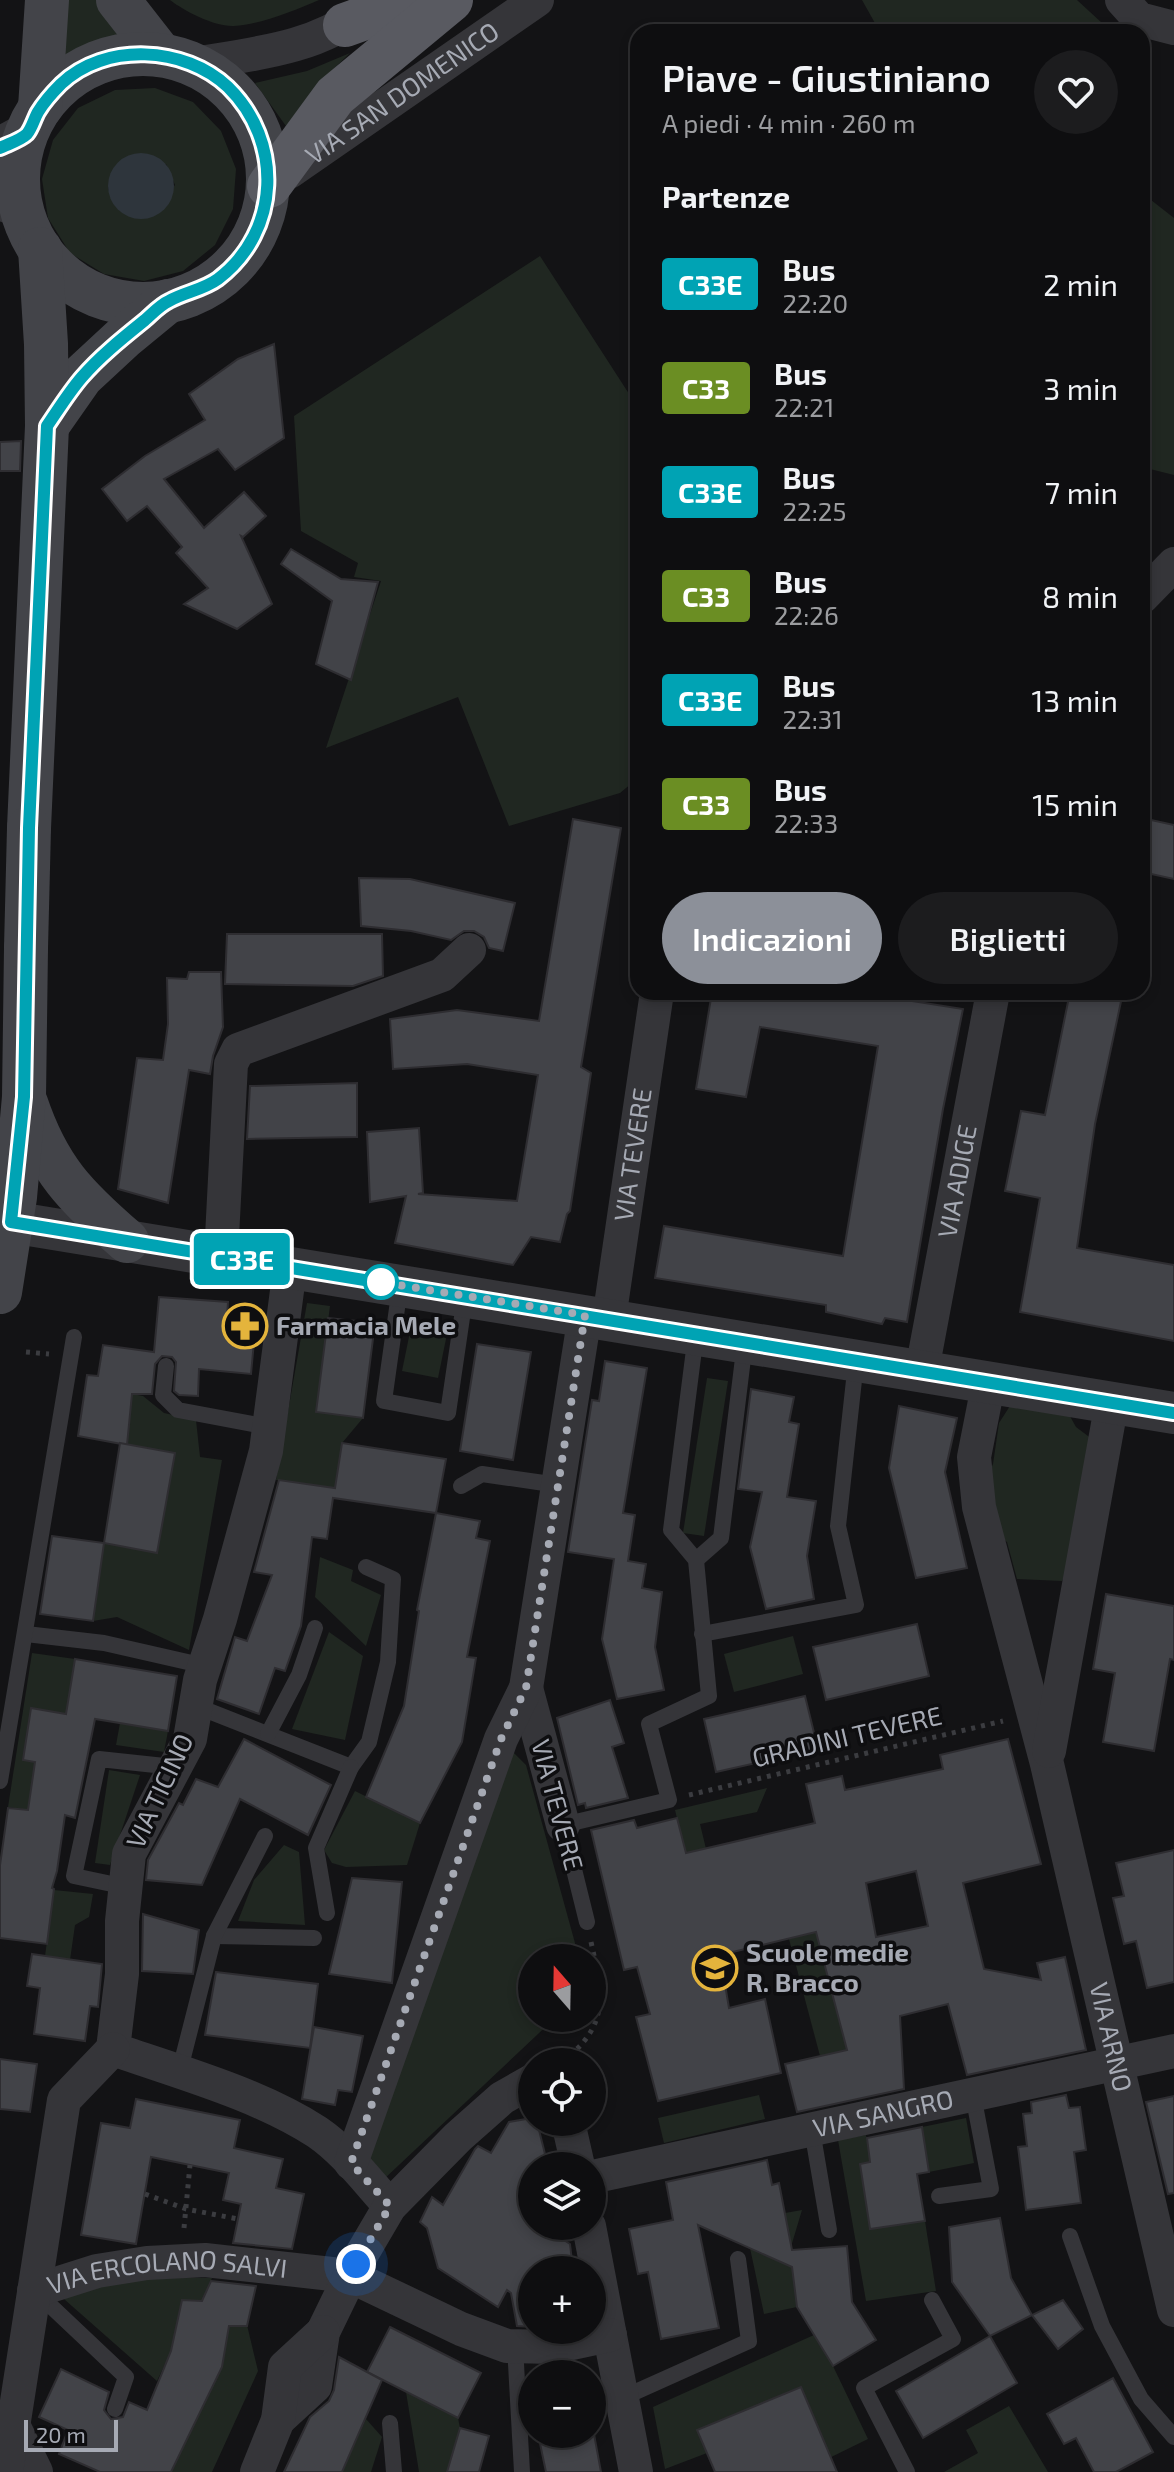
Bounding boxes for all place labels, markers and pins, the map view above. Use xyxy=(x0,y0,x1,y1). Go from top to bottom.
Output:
unlabelled marker xyxy=(364,1265,398,1299)
pharmacy icon: Farmacia Mele xyxy=(221,1302,269,1350)
place label: Farmacia Mele xyxy=(276,1309,456,1340)
place label: Scuole medie R. Bracco xyxy=(746,1936,909,1997)
school or university icon: Scuole medie R. Bracco xyxy=(691,1944,739,1992)

